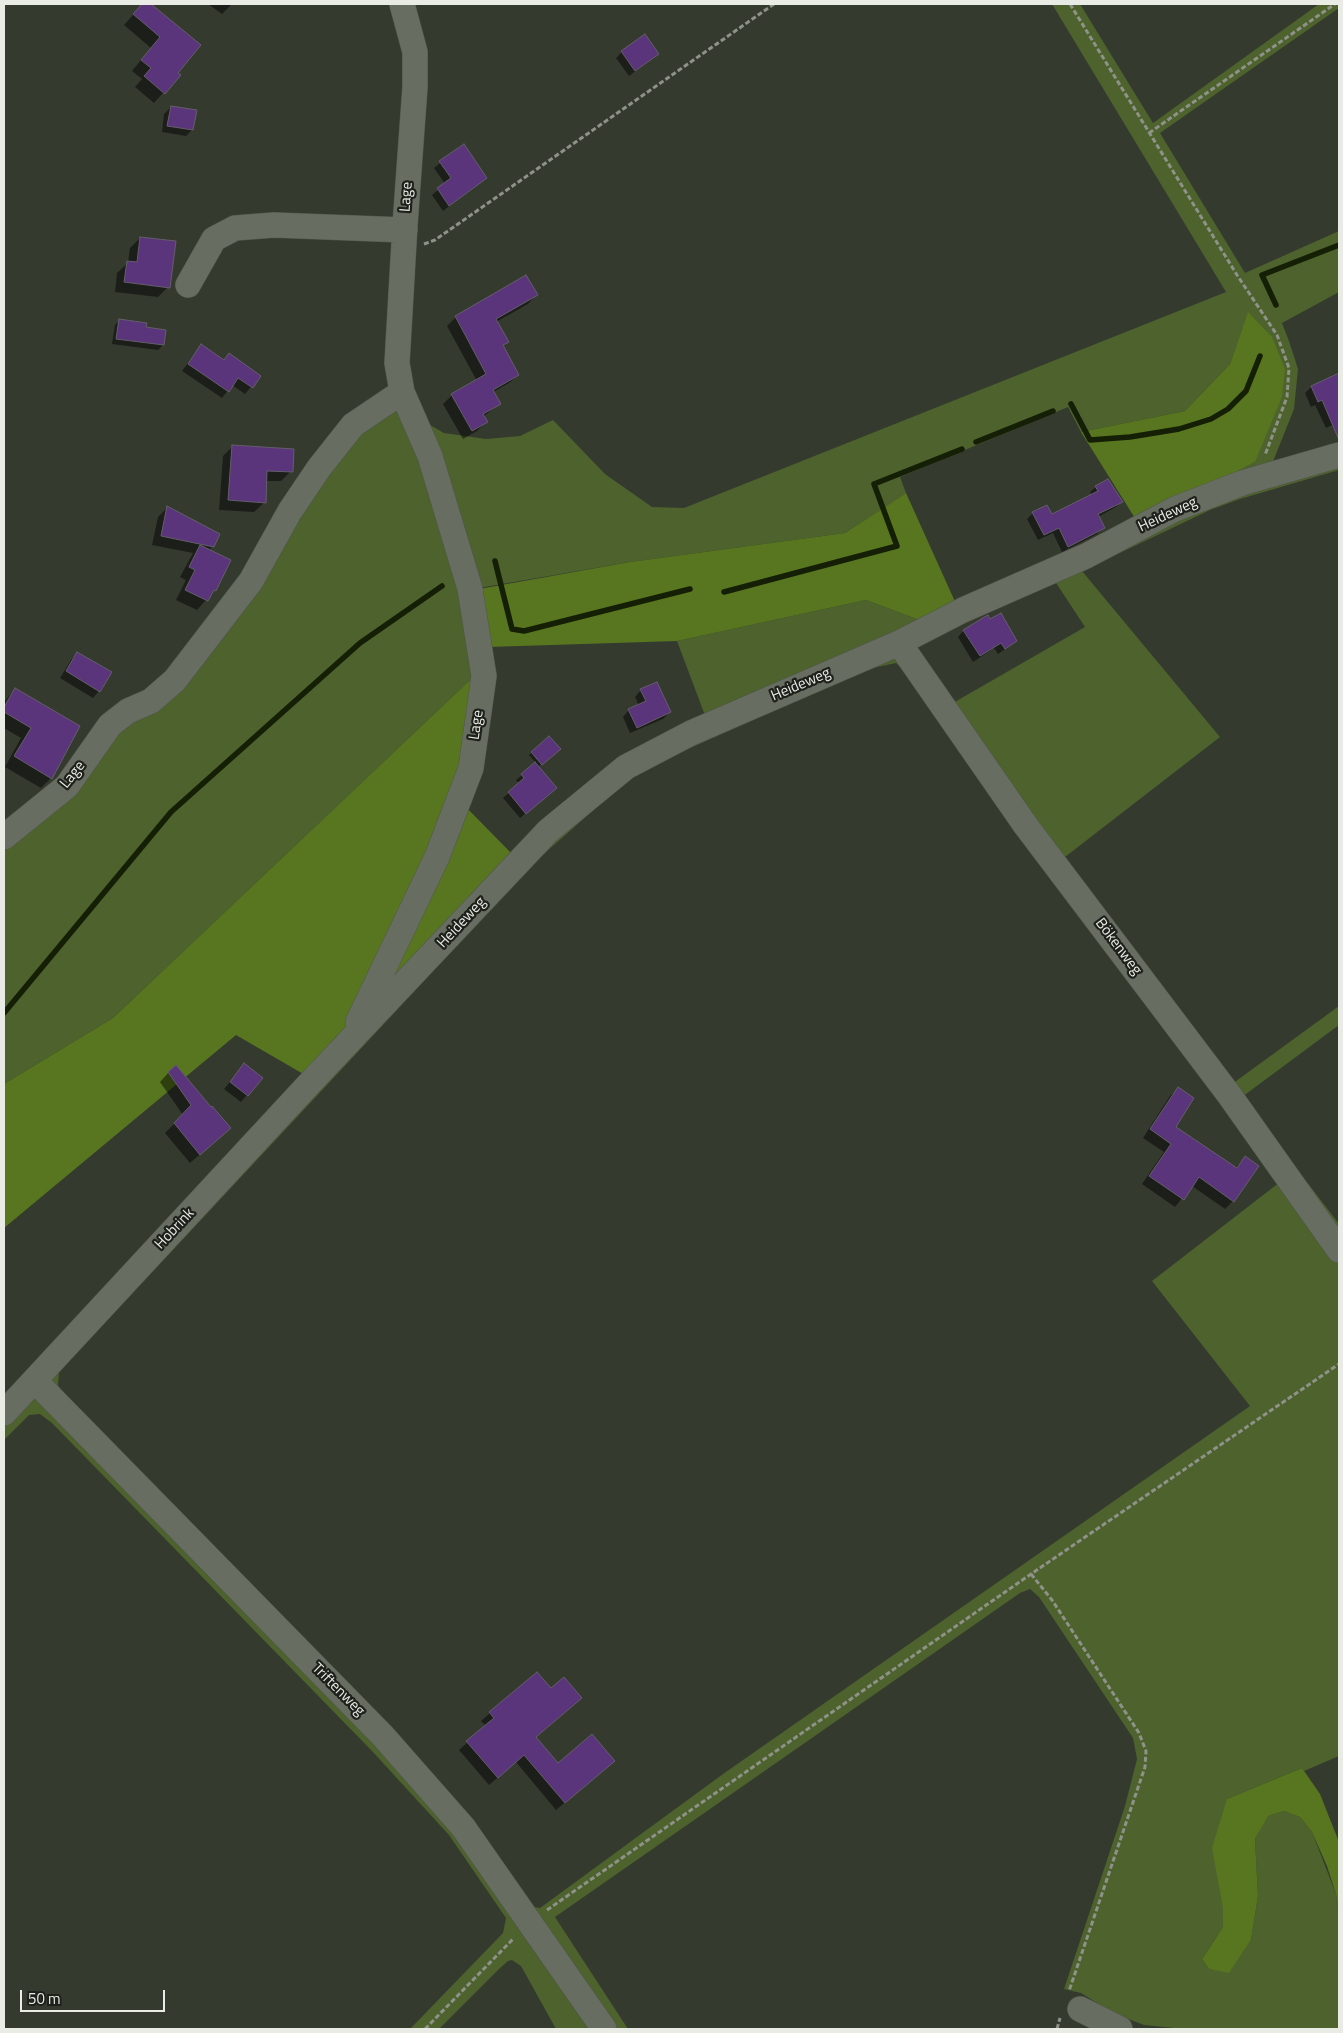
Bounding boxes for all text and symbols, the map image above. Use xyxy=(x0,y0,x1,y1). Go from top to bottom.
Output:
street label: Lage xyxy=(397,181,417,213)
street label: Heideweg xyxy=(1136,494,1200,536)
street label: Heideweg xyxy=(768,664,834,706)
street label: Lage xyxy=(466,709,488,741)
street label: Lage xyxy=(57,758,89,792)
street label: Heideweg xyxy=(434,894,490,952)
street label: Bökenweg xyxy=(1091,915,1145,979)
street label: Hobrink xyxy=(152,1205,198,1253)
street label: Triftenweg xyxy=(308,1660,368,1720)
scale bar xyxy=(22,1980,168,2012)
text: 50 m xyxy=(28,1987,61,2010)

